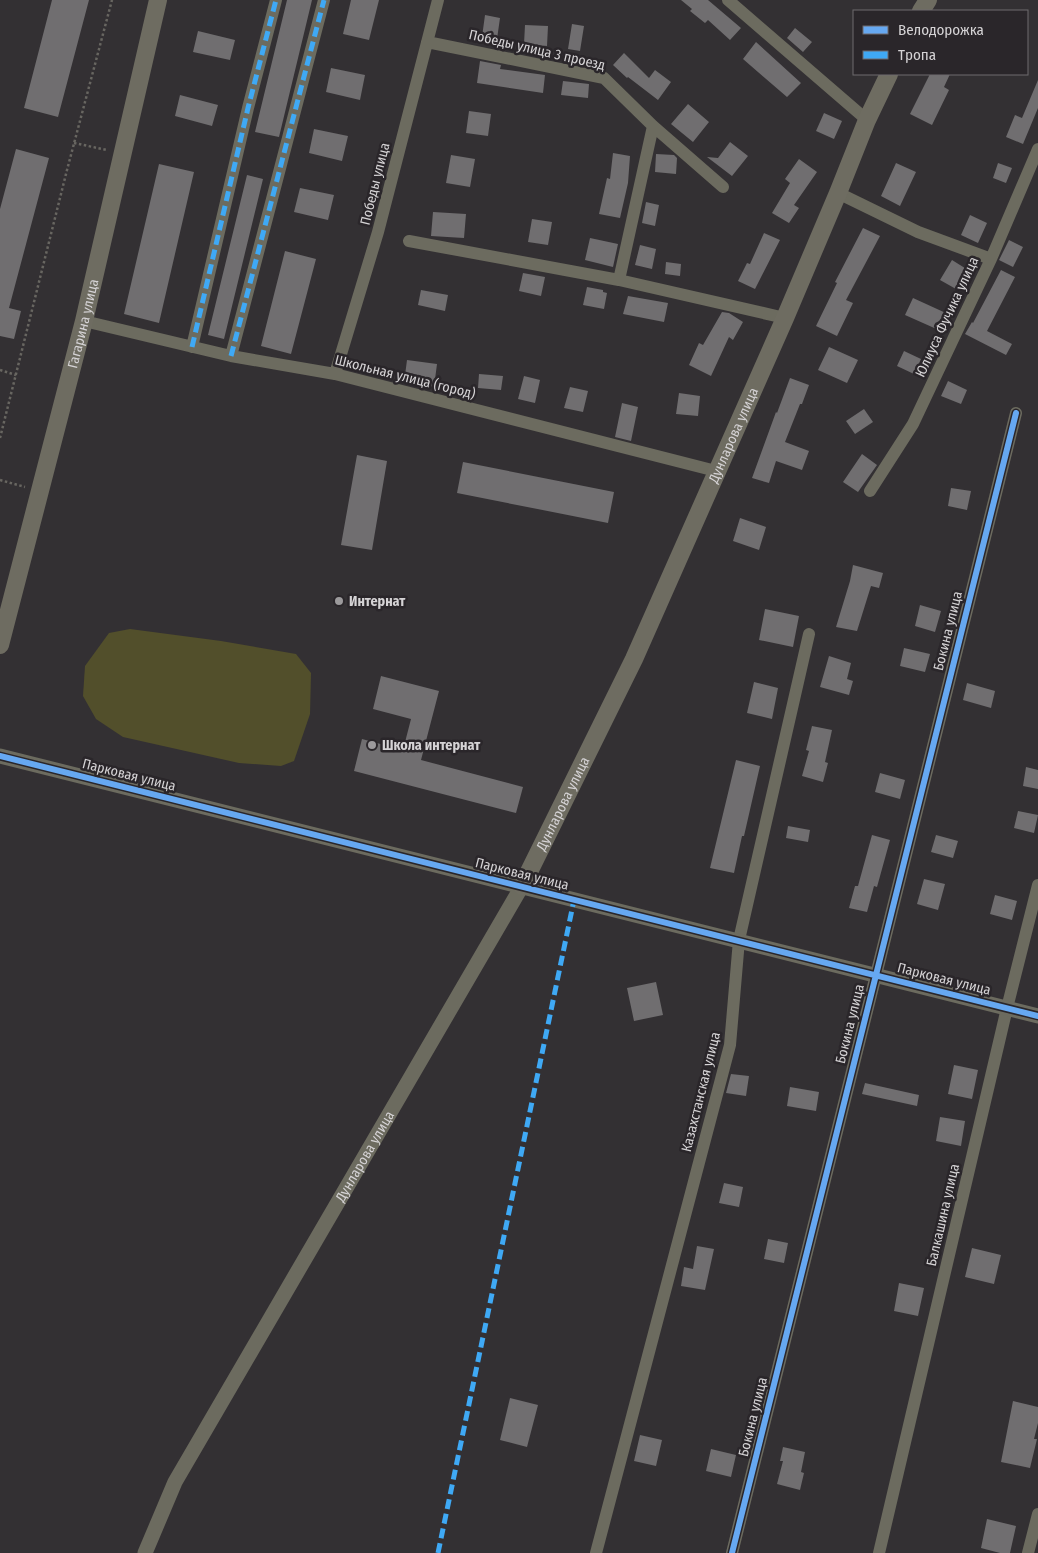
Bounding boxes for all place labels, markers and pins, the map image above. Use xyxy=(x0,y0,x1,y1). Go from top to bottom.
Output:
place label: Интернат xyxy=(349,593,406,610)
marker: Интернат xyxy=(333,595,345,607)
place label: Школа интернат xyxy=(382,737,481,754)
marker: Школа интернат xyxy=(366,739,378,751)

